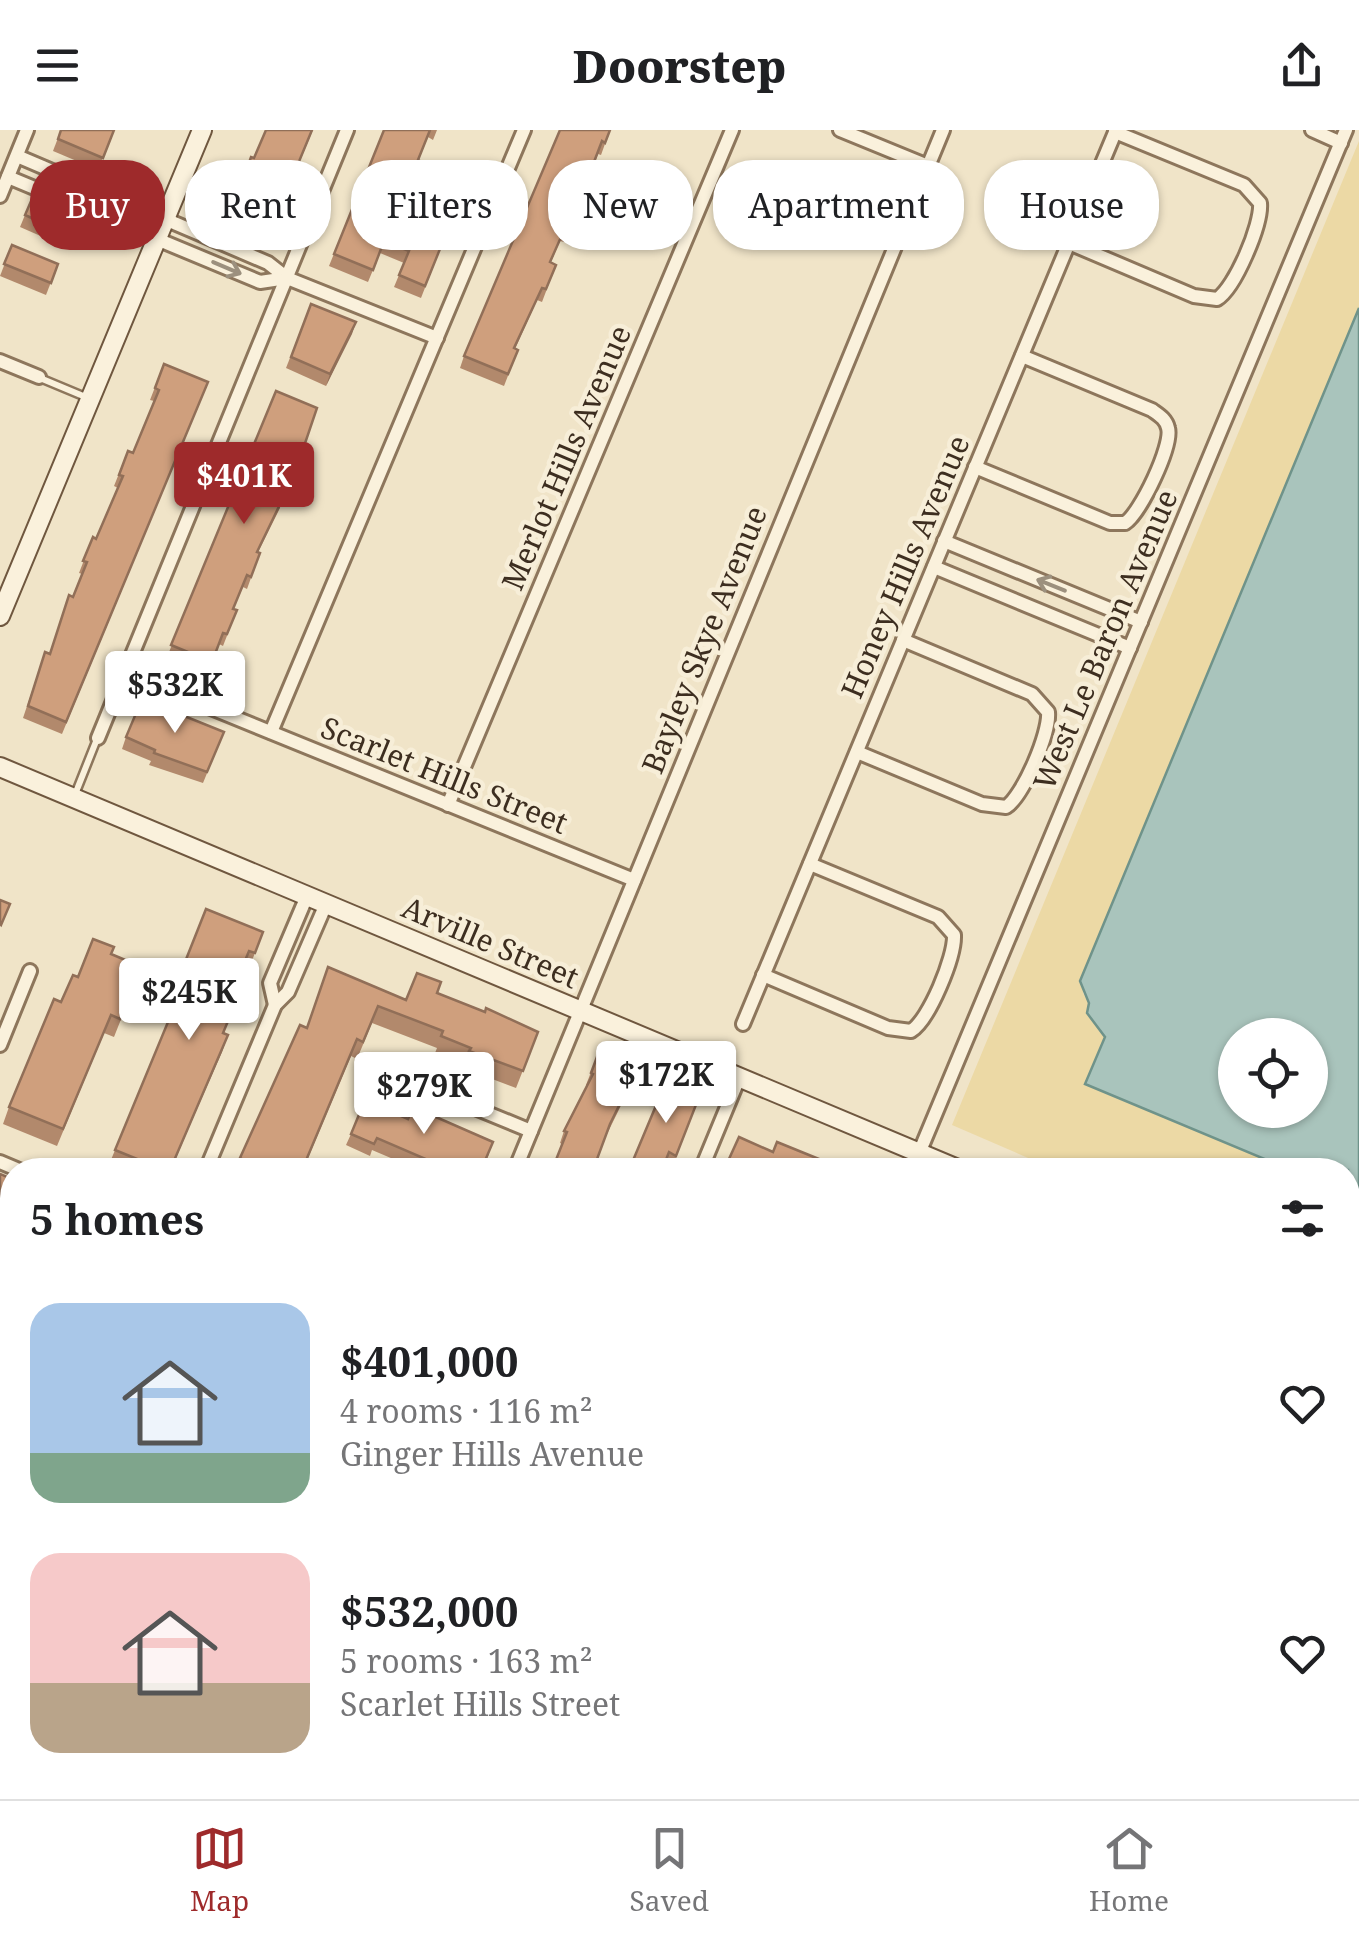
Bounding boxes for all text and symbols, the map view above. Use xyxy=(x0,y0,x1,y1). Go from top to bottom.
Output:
text: Doorstep xyxy=(573,35,786,96)
icon: menu xyxy=(30,38,85,93)
icon: share xyxy=(1274,38,1329,93)
chip: Buy xyxy=(30,160,165,250)
chip: Rent xyxy=(185,160,331,250)
chip: Filters xyxy=(351,160,528,250)
chip: New xyxy=(548,160,693,250)
chip: Apartment xyxy=(713,160,964,250)
chip: House xyxy=(984,160,1159,250)
one-way arrow xyxy=(211,260,242,278)
street label: Merlot Hills Avenue xyxy=(491,319,640,596)
street label: Honey Hills Avenue xyxy=(831,429,979,704)
pin: $401K xyxy=(174,442,314,527)
text: $401K xyxy=(196,453,292,496)
street label: West Le Baron Avenue xyxy=(1023,483,1186,796)
street label: Bayley Skye Avenue xyxy=(631,500,776,779)
one-way arrow xyxy=(1036,574,1067,592)
pin: $532K xyxy=(105,651,245,736)
text: $532K xyxy=(127,662,223,705)
street label: Scarlet Hills Street xyxy=(315,706,574,843)
street label: Arville Street xyxy=(396,886,585,997)
pin: $245K xyxy=(119,958,259,1043)
text: $245K xyxy=(141,969,237,1012)
map controls xyxy=(1218,1018,1328,1128)
button: locate xyxy=(1218,1018,1328,1128)
pin: $172K xyxy=(596,1041,736,1126)
pin: $279K xyxy=(354,1052,494,1137)
text: $172K xyxy=(618,1052,714,1095)
text: $279K xyxy=(376,1063,472,1106)
text: 5 homes xyxy=(30,1190,204,1247)
icon: filters xyxy=(1275,1191,1330,1246)
text: $401,000 xyxy=(340,1332,518,1389)
icon: home xyxy=(110,1343,230,1463)
icon: heart xyxy=(1275,1376,1330,1431)
text: 4 rooms · 116 m² xyxy=(340,1389,593,1432)
text: Ginger Hills Avenue xyxy=(340,1432,644,1475)
text: $532,000 xyxy=(340,1582,518,1639)
icon: home xyxy=(110,1593,230,1713)
icon: heart xyxy=(1275,1626,1330,1681)
text: 5 rooms · 163 m² xyxy=(340,1639,593,1682)
text: Scarlet Hills Street xyxy=(340,1682,620,1725)
tab: Map xyxy=(190,1821,249,1919)
tab: Saved xyxy=(630,1821,709,1919)
tab: Home xyxy=(1089,1821,1169,1919)

